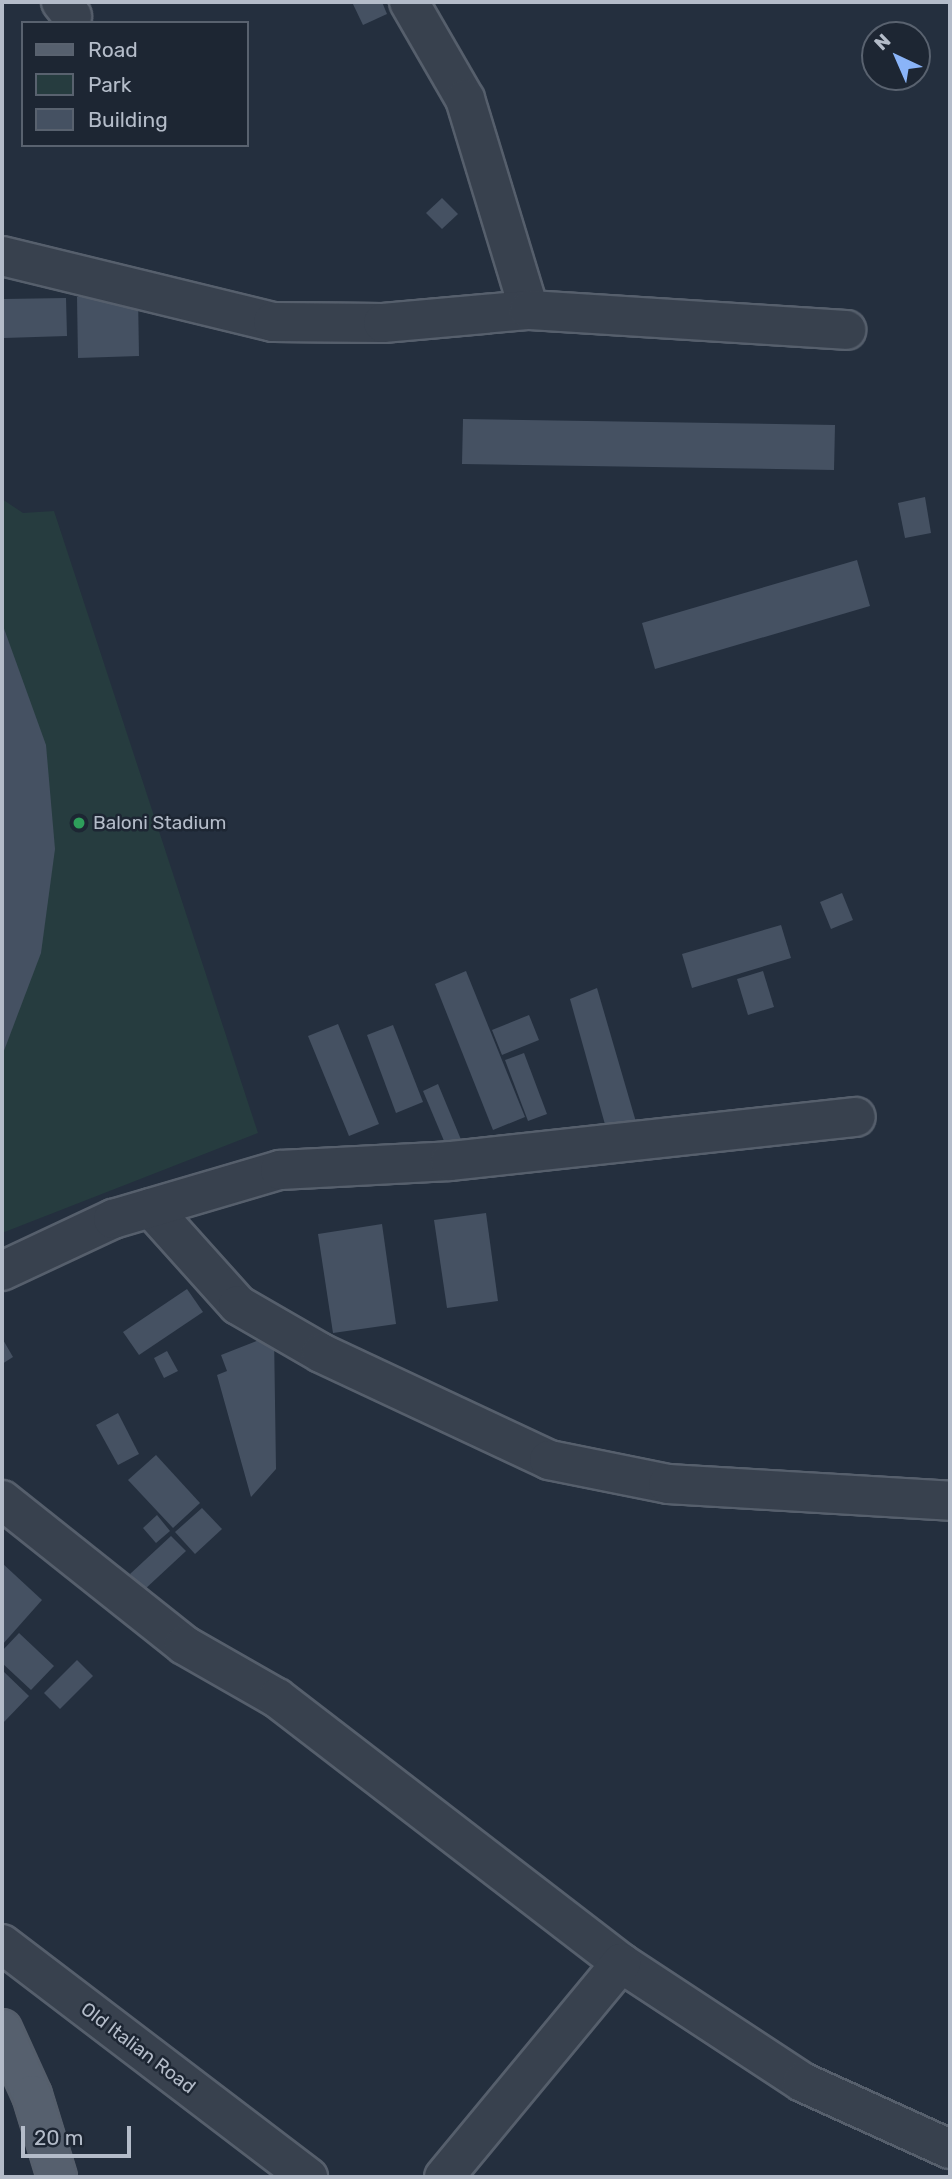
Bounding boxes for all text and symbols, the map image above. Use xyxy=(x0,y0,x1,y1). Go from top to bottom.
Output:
legend xyxy=(21,21,248,147)
north arrow xyxy=(861,21,931,91)
text: N xyxy=(870,29,895,55)
text: Road xyxy=(88,37,138,62)
text: Park xyxy=(88,72,132,97)
text: Building xyxy=(88,107,168,132)
place label: Baloni Stadium xyxy=(93,812,226,834)
marker: Baloni Stadium xyxy=(71,815,87,831)
street label: Old Italian Road xyxy=(76,1998,200,2098)
scale bar xyxy=(24,2112,135,2156)
text: 20 m xyxy=(34,2125,83,2150)

